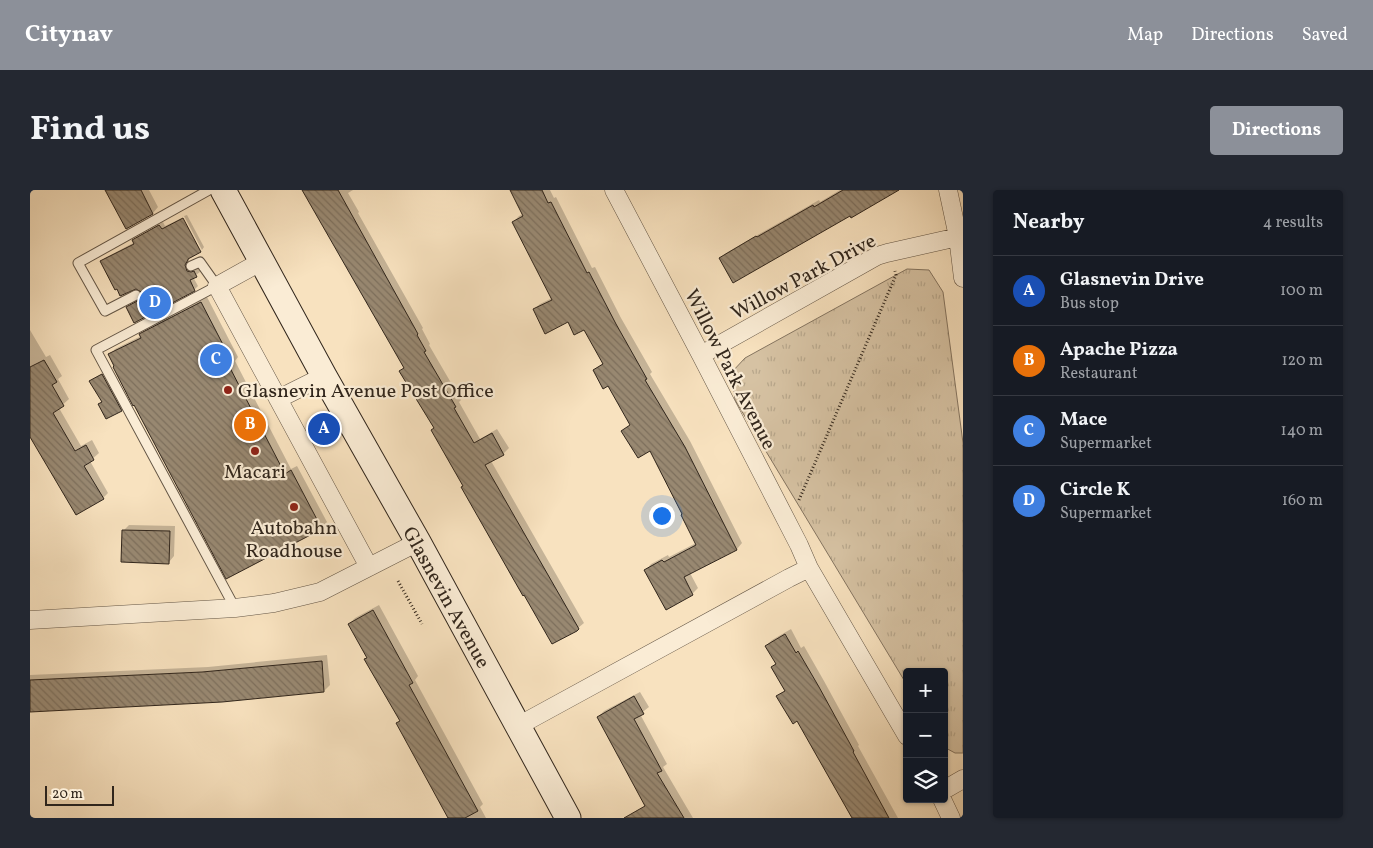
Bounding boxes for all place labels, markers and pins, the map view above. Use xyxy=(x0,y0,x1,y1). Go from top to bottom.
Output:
pin: D xyxy=(139,284,171,322)
pin: C xyxy=(200,341,232,379)
place label: Glasnevin Avenue Post Office xyxy=(238,378,494,406)
marker: Glasnevin Avenue Post Office xyxy=(222,384,234,396)
pin: B xyxy=(234,406,266,444)
pin: A xyxy=(308,410,340,448)
marker: Macari xyxy=(249,445,261,457)
place label: Macari xyxy=(224,459,286,487)
marker: Autobahn Roadhouse xyxy=(288,501,300,513)
place label: Autobahn Roadhouse xyxy=(245,515,343,566)

